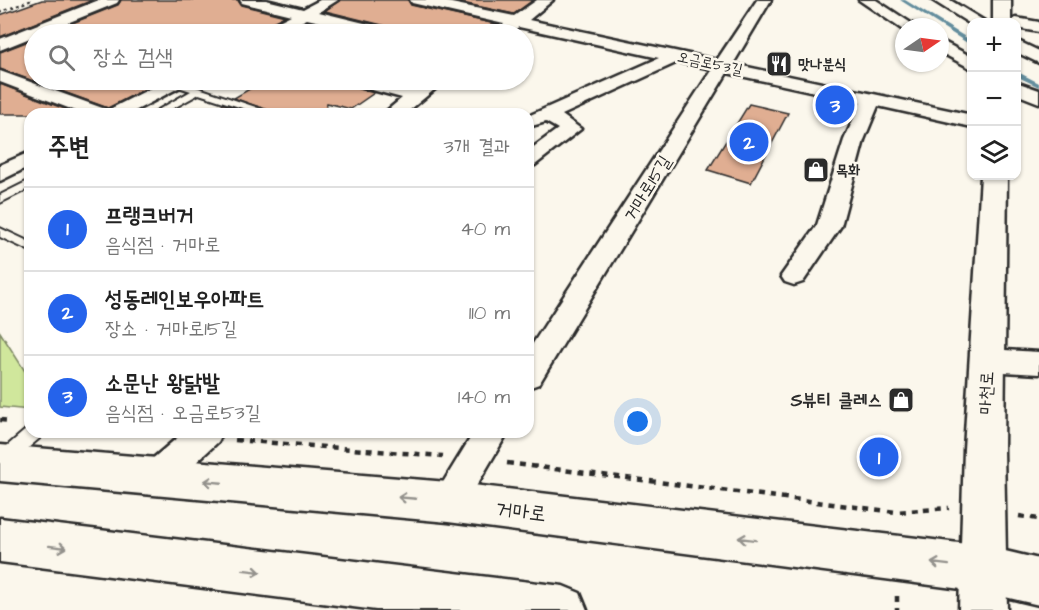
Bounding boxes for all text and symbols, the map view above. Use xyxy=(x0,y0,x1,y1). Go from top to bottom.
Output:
north arrow xyxy=(895,18,949,72)
map controls xyxy=(967,18,1021,180)
button: + xyxy=(967,18,1021,72)
search box xyxy=(24,24,534,90)
icon: search xyxy=(45,41,78,74)
text: 장소 검색 xyxy=(93,42,173,73)
street label: 오금로53길 xyxy=(675,46,745,81)
restaurant icon: 맛나분식 xyxy=(764,49,794,79)
place label: 맛나분식 xyxy=(798,54,846,75)
button: − xyxy=(967,72,1021,126)
pin: 3 xyxy=(816,82,854,128)
pin: 2 xyxy=(730,120,768,164)
button: layers xyxy=(967,126,1021,180)
text: 주변 xyxy=(48,129,90,165)
text: 3개 결과 xyxy=(444,133,510,161)
street label: 거마로15길 xyxy=(617,150,678,226)
shop icon: 목화 xyxy=(801,155,831,185)
place label: 목화 xyxy=(836,160,861,181)
text: 프랭크버거 xyxy=(105,200,194,231)
text: 1 xyxy=(66,215,69,243)
text: 40 m xyxy=(460,215,510,243)
text: 음식점 · 거마로 xyxy=(105,231,220,259)
text: 성동레인보우아파트 xyxy=(105,284,264,315)
text: 2 xyxy=(62,299,73,327)
text: 110 m xyxy=(469,299,510,327)
text: 장소 · 거마로15길 xyxy=(105,315,237,343)
text: 소문난 왕닭발 xyxy=(105,368,220,399)
street label: 마천로 xyxy=(973,371,1000,415)
text: 3 xyxy=(62,383,73,411)
text: 140 m xyxy=(458,383,510,411)
shop icon: S뷰티 클레스 xyxy=(886,385,916,415)
place label: S뷰티 클레스 xyxy=(790,388,882,413)
text: 음식점 · 오금로53길 xyxy=(105,399,261,427)
your location xyxy=(623,407,652,436)
pin: 1 xyxy=(860,434,898,480)
one-way arrow xyxy=(204,476,224,487)
one-way arrow xyxy=(398,492,418,503)
street label: 거마로 xyxy=(494,494,548,529)
one-way arrow xyxy=(737,534,757,545)
one-way arrow xyxy=(48,542,67,553)
one-way arrow xyxy=(931,558,951,569)
one-way arrow xyxy=(241,566,261,577)

